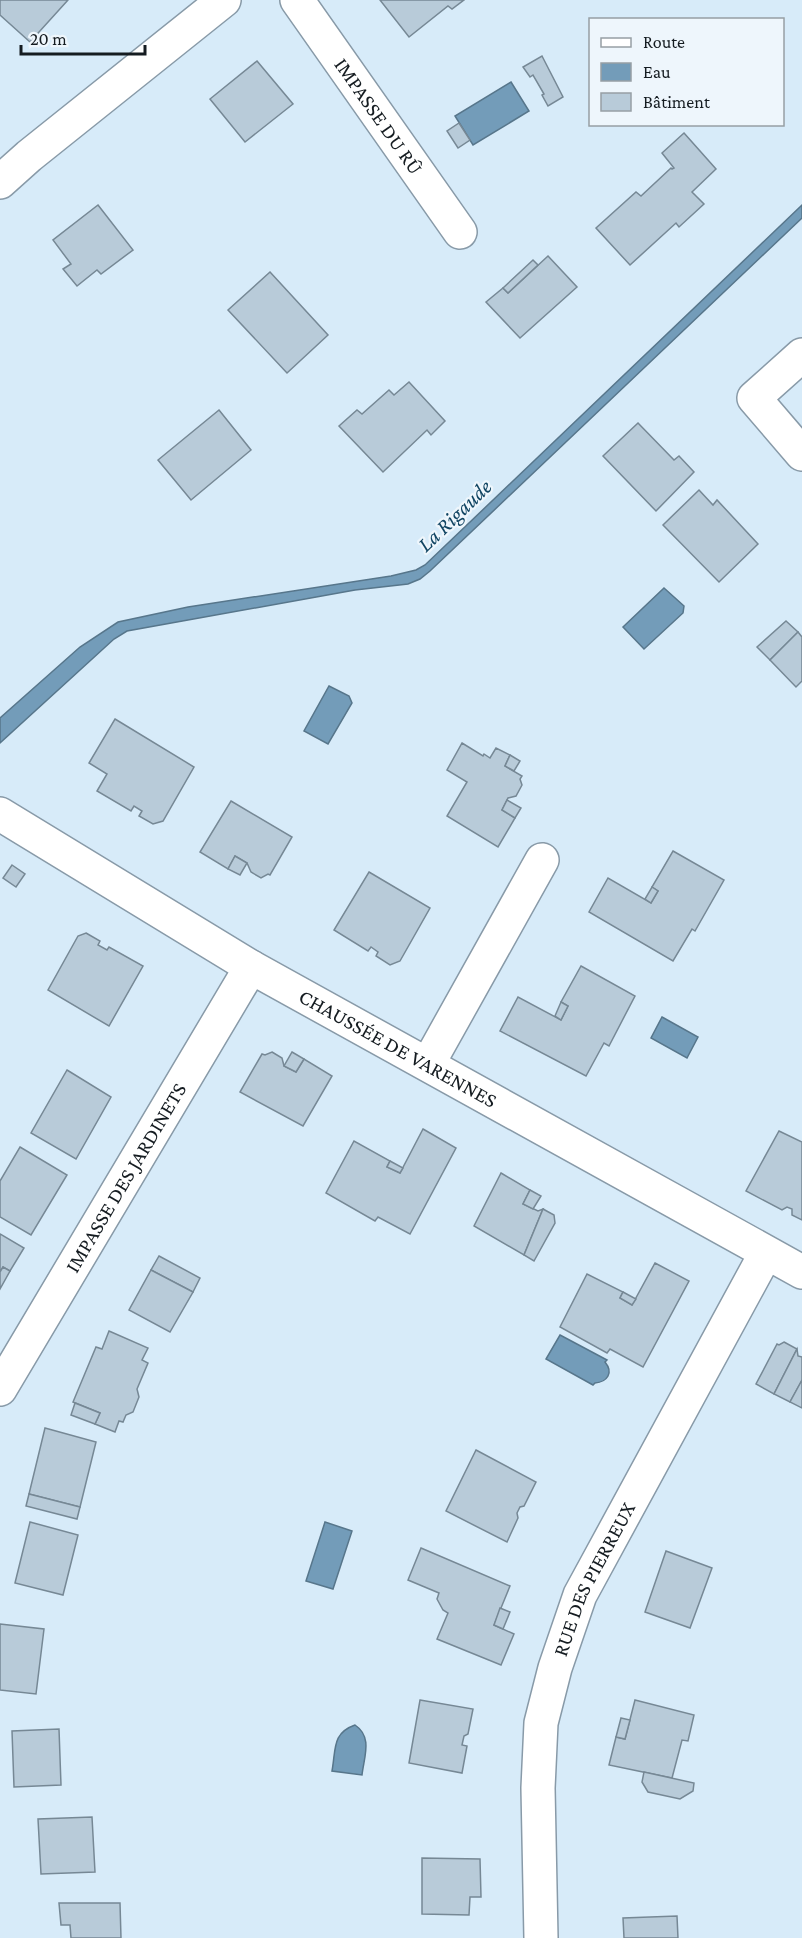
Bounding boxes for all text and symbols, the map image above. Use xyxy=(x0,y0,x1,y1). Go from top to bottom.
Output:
scale bar xyxy=(21,18,146,56)
legend xyxy=(589,18,784,126)
text: 20 m xyxy=(30,29,67,49)
text: Route xyxy=(643,32,685,52)
street label: IMPASSE DU RÛ xyxy=(329,53,428,179)
text: Eau xyxy=(643,62,671,82)
text: Bâtiment xyxy=(643,92,711,112)
water label: La Rigaude xyxy=(412,474,497,557)
street label: CHAUSSÉE DE VARENNES xyxy=(295,984,501,1113)
street label: IMPASSE DES JARDINETS xyxy=(60,1078,191,1277)
street label: RUE DES PIERREUX xyxy=(548,1498,640,1659)

